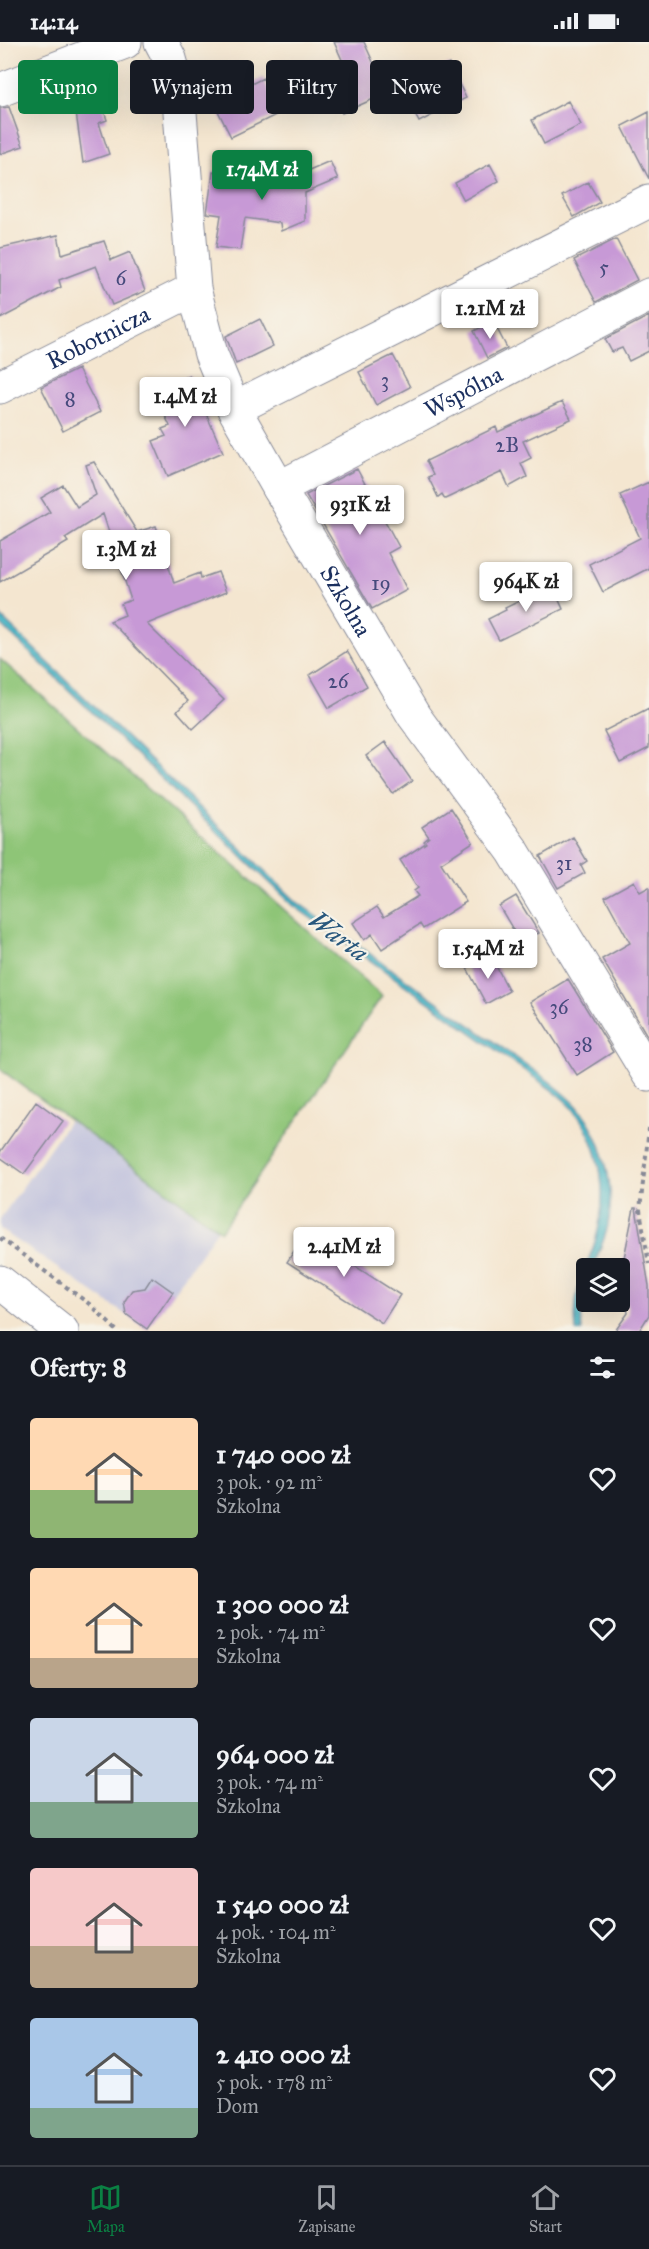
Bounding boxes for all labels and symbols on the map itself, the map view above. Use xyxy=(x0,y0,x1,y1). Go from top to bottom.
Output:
pin: 1.74M zł xyxy=(200,150,324,201)
house number: 5 xyxy=(599,254,609,280)
house number: 6 xyxy=(116,265,128,291)
pin: 1.21M zł xyxy=(428,289,552,340)
street label: Robotnicza xyxy=(41,298,156,376)
street label: Wspólna xyxy=(419,359,509,425)
house number: 3 xyxy=(381,367,389,393)
pin: 1.4M zł xyxy=(130,377,240,428)
house number: 8 xyxy=(64,386,76,412)
house number: 2B xyxy=(495,432,519,458)
pin: 931K zł xyxy=(305,485,415,536)
pin: 1.3M zł xyxy=(71,530,181,581)
street label: Szkolna xyxy=(313,560,379,643)
pin: 964K zł xyxy=(471,562,581,613)
house number: 19 xyxy=(371,570,391,596)
house number: 26 xyxy=(327,668,350,694)
house number: 31 xyxy=(556,850,572,876)
water label: Warta xyxy=(303,904,375,968)
pin: 1.54M zł xyxy=(426,929,550,980)
house number: 36 xyxy=(549,994,570,1020)
house number: 38 xyxy=(573,1031,593,1057)
pin: 2.41M zł xyxy=(282,1227,406,1278)

